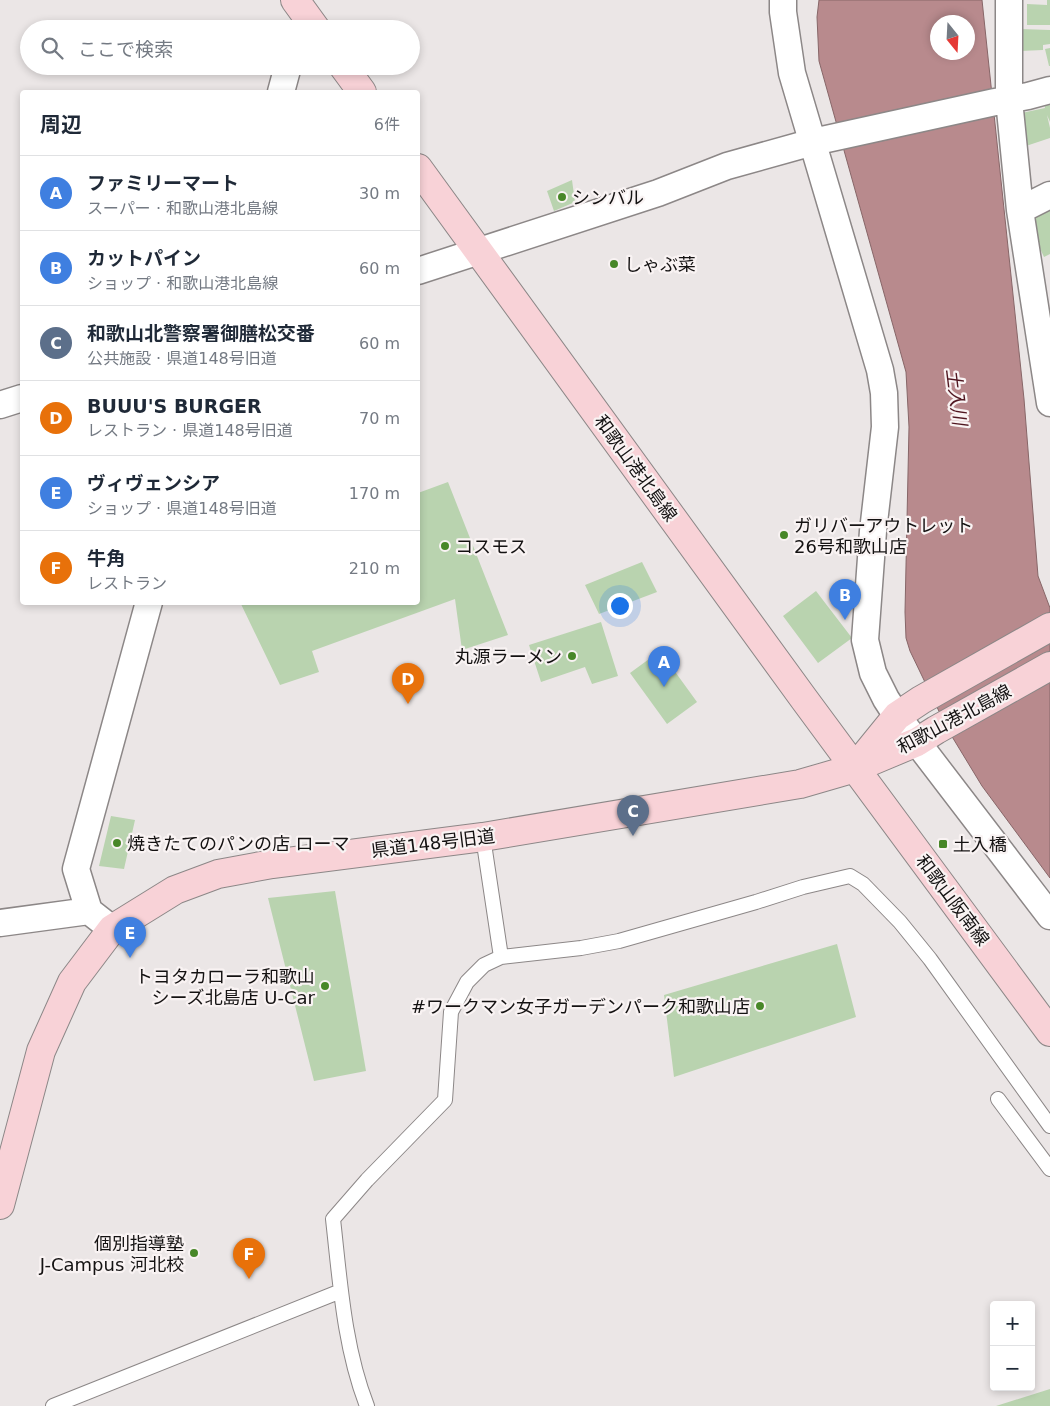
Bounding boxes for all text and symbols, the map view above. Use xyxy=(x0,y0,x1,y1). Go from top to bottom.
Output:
north arrow xyxy=(930,15,975,60)
search box xyxy=(20,20,420,75)
icon: search xyxy=(38,34,66,62)
text: ここで検索 xyxy=(78,38,173,60)
text: 周辺 xyxy=(40,113,82,137)
text: 6件 xyxy=(374,115,400,134)
text: ファミリーマート xyxy=(87,172,239,194)
text: A xyxy=(50,184,62,203)
text: 30 m xyxy=(359,184,400,203)
place label: シンバル xyxy=(572,187,644,208)
marker: シンバル xyxy=(556,191,568,203)
text: スーパー · 和歌山港北島線 xyxy=(87,199,278,218)
text: カットパイン xyxy=(87,247,201,269)
place label: しゃぶ菜 xyxy=(624,254,696,275)
marker: しゃぶ菜 xyxy=(608,258,620,270)
text: B xyxy=(50,259,62,278)
text: 60 m xyxy=(359,259,400,278)
text: ショップ · 和歌山港北島線 xyxy=(87,274,278,293)
text: 和歌山北警察署御膳松交番 xyxy=(87,322,315,344)
text: C xyxy=(50,334,62,353)
text: 60 m xyxy=(359,334,400,353)
text: 公共施設 · 県道148号旧道 xyxy=(87,349,277,368)
water label: 土入川 xyxy=(943,367,972,429)
text: BUUU'S BURGER xyxy=(87,395,262,417)
text: D xyxy=(49,409,63,428)
text: 70 m xyxy=(359,409,400,428)
street label: 和歌山港北島線 xyxy=(590,411,682,525)
text: レストラン · 県道148号旧道 xyxy=(87,421,293,440)
text: ヴィヴェンシア xyxy=(87,472,220,494)
text: E xyxy=(51,484,61,503)
text: 170 m xyxy=(349,484,400,503)
text: ショップ · 県道148号旧道 xyxy=(87,499,277,518)
place label: ガリバーアウトレット 26号和歌山店 xyxy=(794,515,973,557)
marker: ガリバーアウトレット 26号和歌山店 xyxy=(778,529,790,541)
place label: コスモス xyxy=(455,536,527,557)
marker: コスモス xyxy=(439,540,451,552)
text: 牛角 xyxy=(87,547,125,569)
text: F xyxy=(51,559,61,578)
text: 210 m xyxy=(349,559,400,578)
text: レストラン xyxy=(87,574,167,593)
pin: B xyxy=(829,579,861,620)
your location xyxy=(607,593,633,619)
place label: 丸源ラーメン xyxy=(455,646,562,667)
pin: A xyxy=(648,646,680,687)
marker: 丸源ラーメン xyxy=(566,650,578,662)
pin: D xyxy=(392,663,424,704)
street label: 和歌山港北島線 xyxy=(893,680,1015,758)
pin: C xyxy=(617,795,649,836)
street label: 県道148号旧道 xyxy=(370,825,496,861)
place label: 焼きたてのパンの店 ローマ xyxy=(127,833,350,854)
place label: 土入橋 xyxy=(953,834,1007,855)
marker: 焼きたてのパンの店 ローマ xyxy=(111,837,123,849)
marker: 土入橋 xyxy=(937,838,949,850)
street label: 和歌山阪南線 xyxy=(912,851,994,949)
pin: E xyxy=(114,917,146,958)
place label: トヨタカローラ和歌山 シーズ北島店 U-Car xyxy=(135,966,316,1008)
marker: トヨタカローラ和歌山 シーズ北島店 U-Car xyxy=(319,980,331,992)
place label: #ワークマン女子ガーデンパーク和歌山店 xyxy=(411,996,750,1017)
marker: #ワークマン女子ガーデンパーク和歌山店 xyxy=(754,1000,766,1012)
place label: 個別指導塾 J-Campus 河北校 xyxy=(39,1233,184,1275)
pin: F xyxy=(233,1238,265,1279)
marker: 個別指導塾 J-Campus 河北校 xyxy=(188,1247,200,1259)
map controls xyxy=(990,1301,1035,1391)
button: + xyxy=(990,1301,1035,1346)
button: − xyxy=(990,1346,1035,1391)

